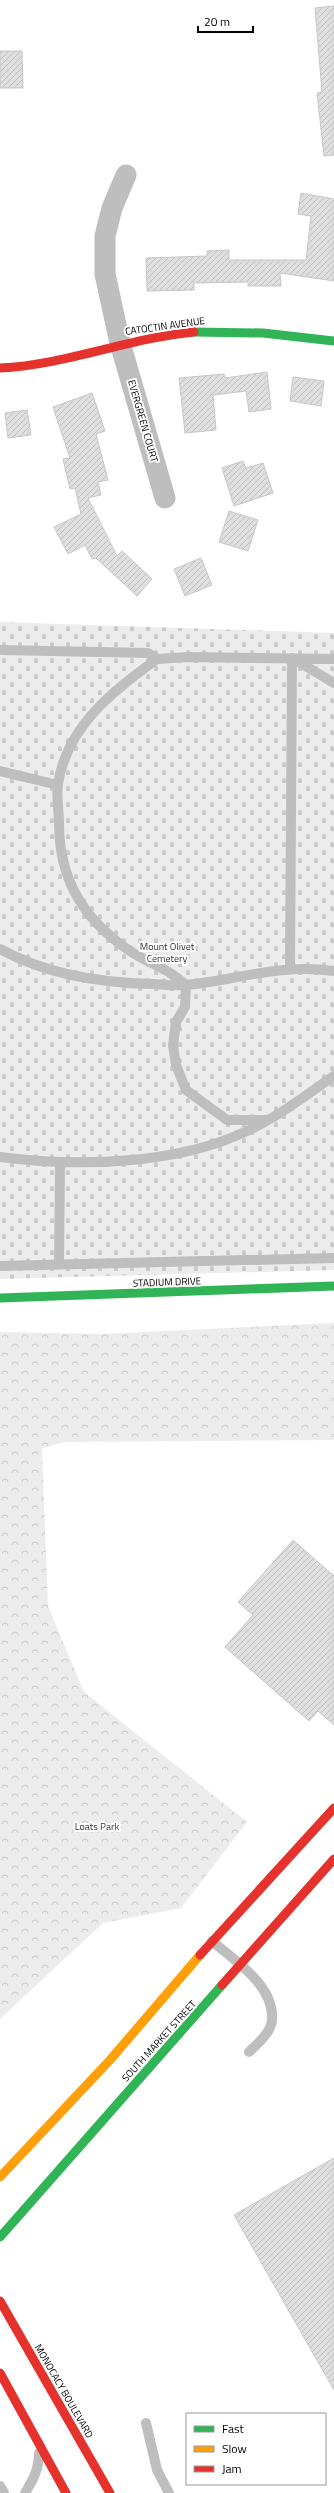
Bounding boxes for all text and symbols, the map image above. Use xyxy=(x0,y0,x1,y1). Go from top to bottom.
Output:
scale bar xyxy=(198,8,253,34)
text: 20 m xyxy=(204,12,230,31)
street label: CATOCTIN AVENUE xyxy=(124,313,206,339)
street label: EVERGREEN COURT xyxy=(124,378,162,465)
park label: Mount Olivet Cemetery xyxy=(140,939,195,966)
street label: STADIUM DRIVE xyxy=(132,1273,202,1291)
park label: Loats Park xyxy=(75,1819,119,1834)
street label: SOUTH MARKET STREET xyxy=(118,1996,200,2085)
street label: MONOCACY BOULEVARD xyxy=(31,2341,97,2441)
legend xyxy=(186,2413,326,2485)
text: Fast xyxy=(222,2419,245,2438)
text: Slow xyxy=(222,2439,247,2458)
text: Jam xyxy=(222,2459,242,2478)

